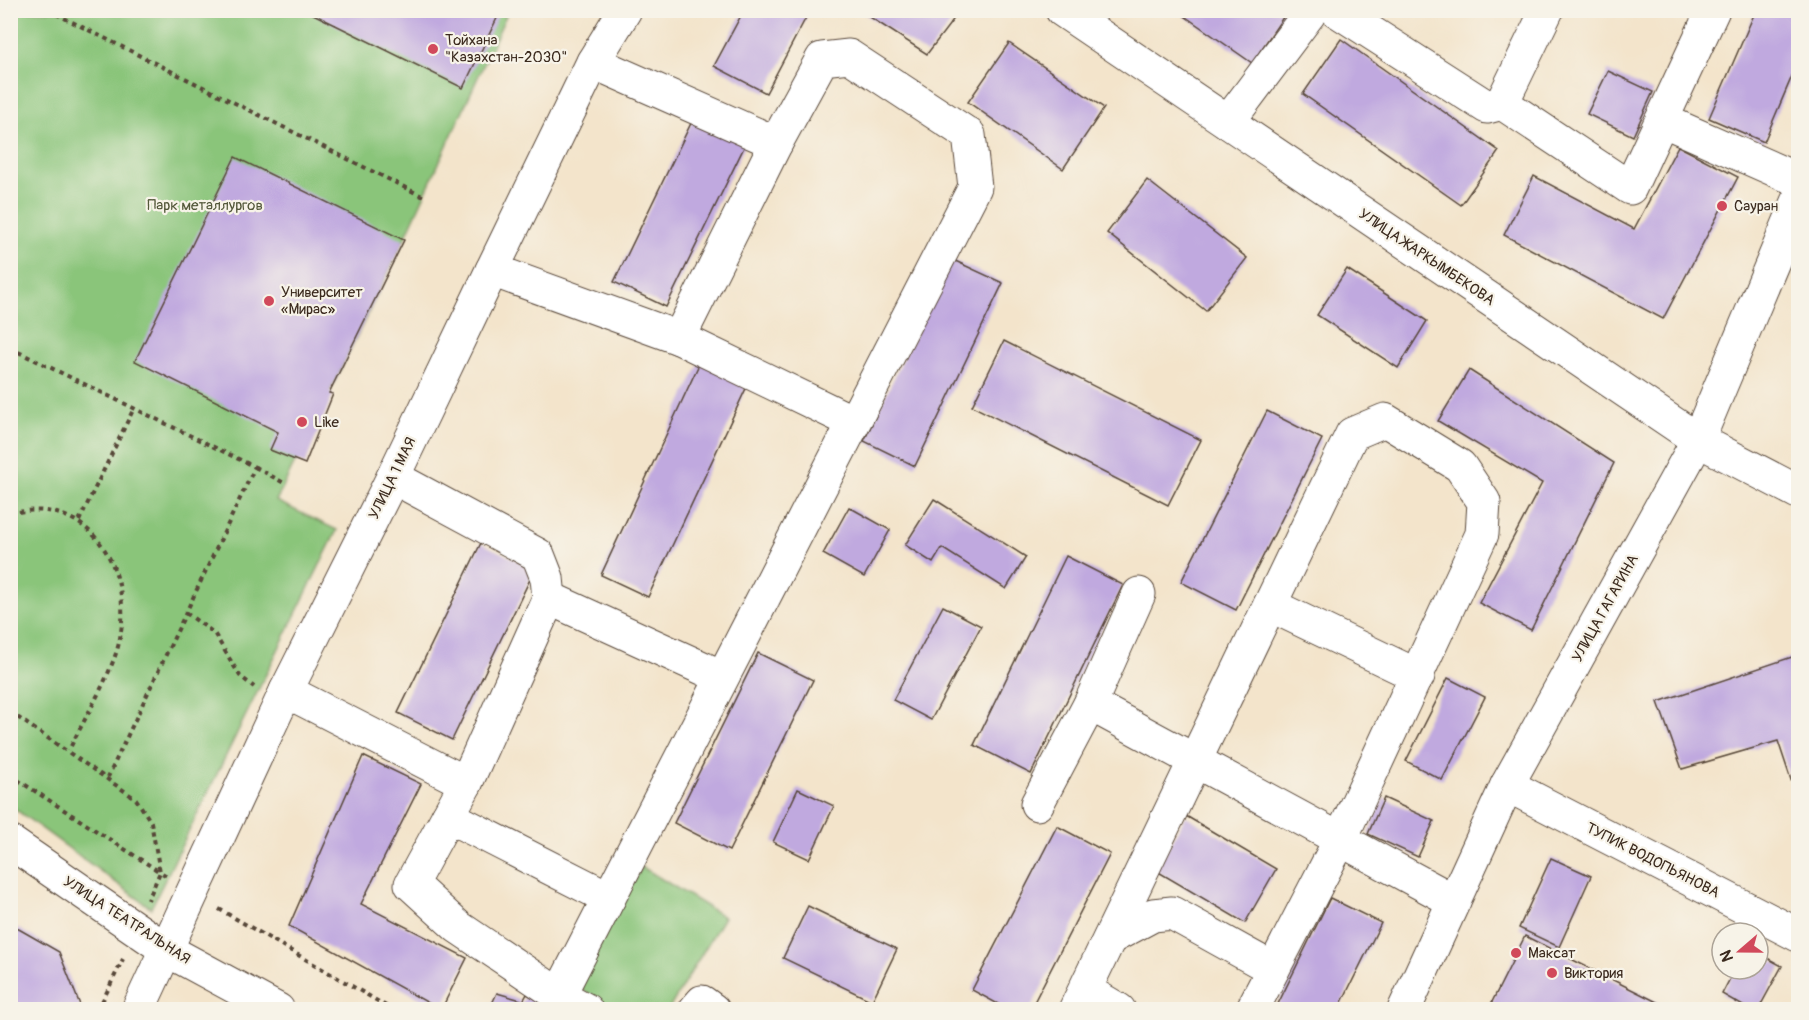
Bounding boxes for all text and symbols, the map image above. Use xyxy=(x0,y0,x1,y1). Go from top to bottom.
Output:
place label: Тойхана "Казахстан-2030" xyxy=(445,31,567,67)
marker: Тойхана "Казахстан-2030" xyxy=(426,42,440,56)
park label: Парк металлургов xyxy=(147,196,263,215)
place label: Сауран xyxy=(1734,197,1778,216)
marker: Сауран xyxy=(1715,199,1729,213)
street label: УЛИЦА ЖАРКЫМБЕКОВА xyxy=(1355,205,1499,310)
place label: Университет «Мирас» xyxy=(281,283,363,319)
marker: Университет «Мирас» xyxy=(262,294,276,308)
place label: Like xyxy=(314,413,339,432)
marker: Like xyxy=(295,415,309,429)
street label: УЛИЦА 1 МАЯ xyxy=(364,434,420,522)
street label: УЛИЦА ГАГАРИНА xyxy=(1568,551,1643,665)
street label: ТУПИК ВОДОПЬЯНОВА xyxy=(1583,818,1723,903)
street label: УЛИЦА ТЕАТРАЛЬНАЯ xyxy=(60,872,194,969)
north arrow xyxy=(1710,921,1770,981)
place label: Максат xyxy=(1528,944,1576,963)
marker: Максат xyxy=(1509,946,1523,960)
text: N xyxy=(1716,947,1738,964)
place label: Виктория xyxy=(1564,964,1623,983)
marker: Виктория xyxy=(1545,966,1559,980)

